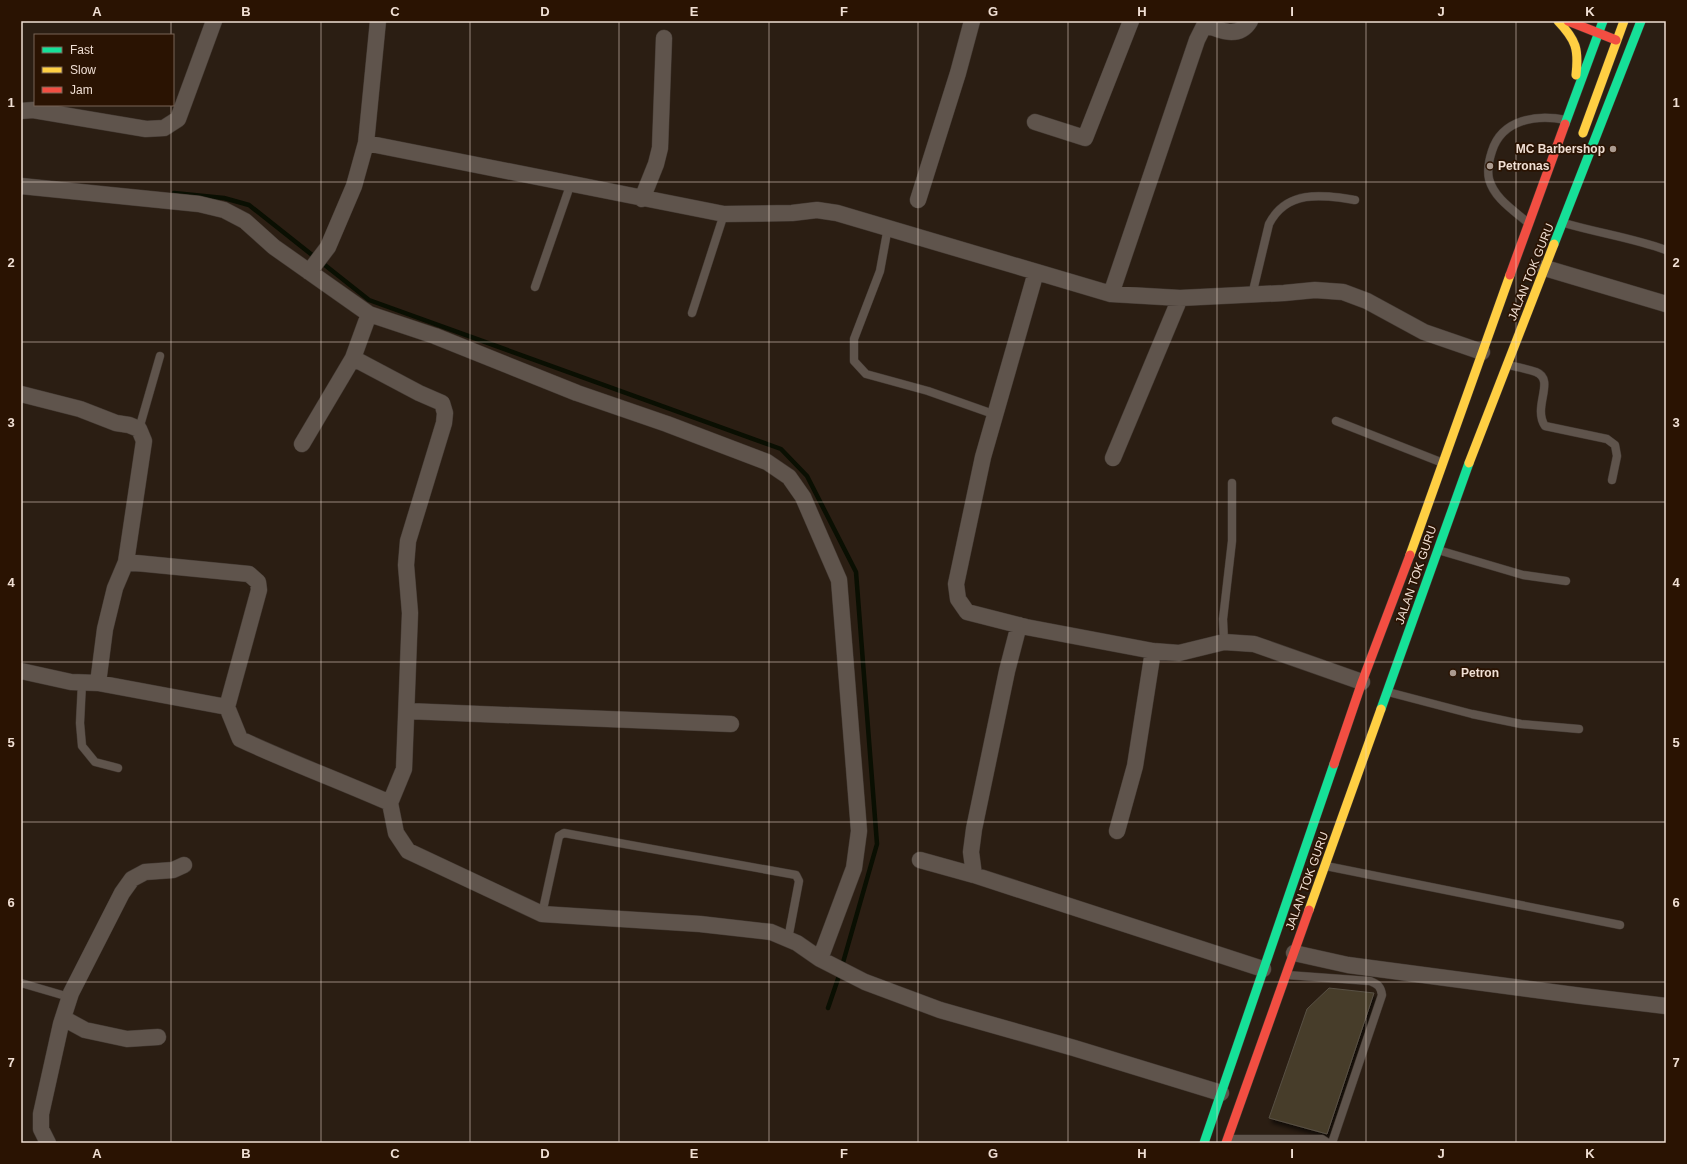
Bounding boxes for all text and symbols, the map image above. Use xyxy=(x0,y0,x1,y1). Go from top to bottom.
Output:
text: A xyxy=(92,4,102,19)
text: B xyxy=(241,4,251,19)
text: C xyxy=(390,4,400,19)
text: D xyxy=(540,4,550,19)
text: E xyxy=(690,4,699,19)
text: F xyxy=(840,4,848,19)
text: G xyxy=(988,4,998,19)
text: H xyxy=(1137,4,1147,19)
text: I xyxy=(1290,4,1294,19)
text: J xyxy=(1437,4,1445,19)
text: K xyxy=(1585,4,1595,19)
legend xyxy=(34,34,174,106)
text: Fast xyxy=(70,43,94,57)
text: Slow xyxy=(70,63,96,77)
text: Jam xyxy=(70,83,93,97)
text: 1 xyxy=(7,95,15,110)
text: 1 xyxy=(1672,95,1680,110)
place label: MC Barbershop xyxy=(1516,142,1605,156)
marker: MC Barbershop xyxy=(1608,144,1618,154)
place label: Petronas xyxy=(1498,159,1550,173)
marker: Petronas xyxy=(1485,161,1495,171)
street label: JALAN TOK GURU xyxy=(1505,221,1557,323)
text: 2 xyxy=(7,255,15,270)
text: 2 xyxy=(1672,255,1680,270)
text: 3 xyxy=(7,415,15,430)
text: 3 xyxy=(1672,415,1680,430)
street label: JALAN TOK GURU xyxy=(1393,524,1439,626)
text: 4 xyxy=(7,575,15,590)
text: 4 xyxy=(1672,575,1680,590)
place label: Petron xyxy=(1461,666,1499,680)
marker: Petron xyxy=(1448,668,1458,678)
text: 5 xyxy=(7,735,15,750)
text: 5 xyxy=(1672,735,1680,750)
street label: JALAN TOK GURU xyxy=(1283,830,1331,932)
text: 6 xyxy=(7,895,15,910)
text: 6 xyxy=(1672,895,1680,910)
text: 7 xyxy=(7,1055,15,1070)
text: 7 xyxy=(1672,1055,1680,1070)
text: A xyxy=(92,1146,102,1161)
text: B xyxy=(241,1146,251,1161)
text: C xyxy=(390,1146,400,1161)
text: D xyxy=(540,1146,550,1161)
text: E xyxy=(690,1146,699,1161)
text: F xyxy=(840,1146,848,1161)
text: G xyxy=(988,1146,998,1161)
text: H xyxy=(1137,1146,1147,1161)
text: I xyxy=(1290,1146,1294,1161)
text: J xyxy=(1437,1146,1445,1161)
text: K xyxy=(1585,1146,1595,1161)

